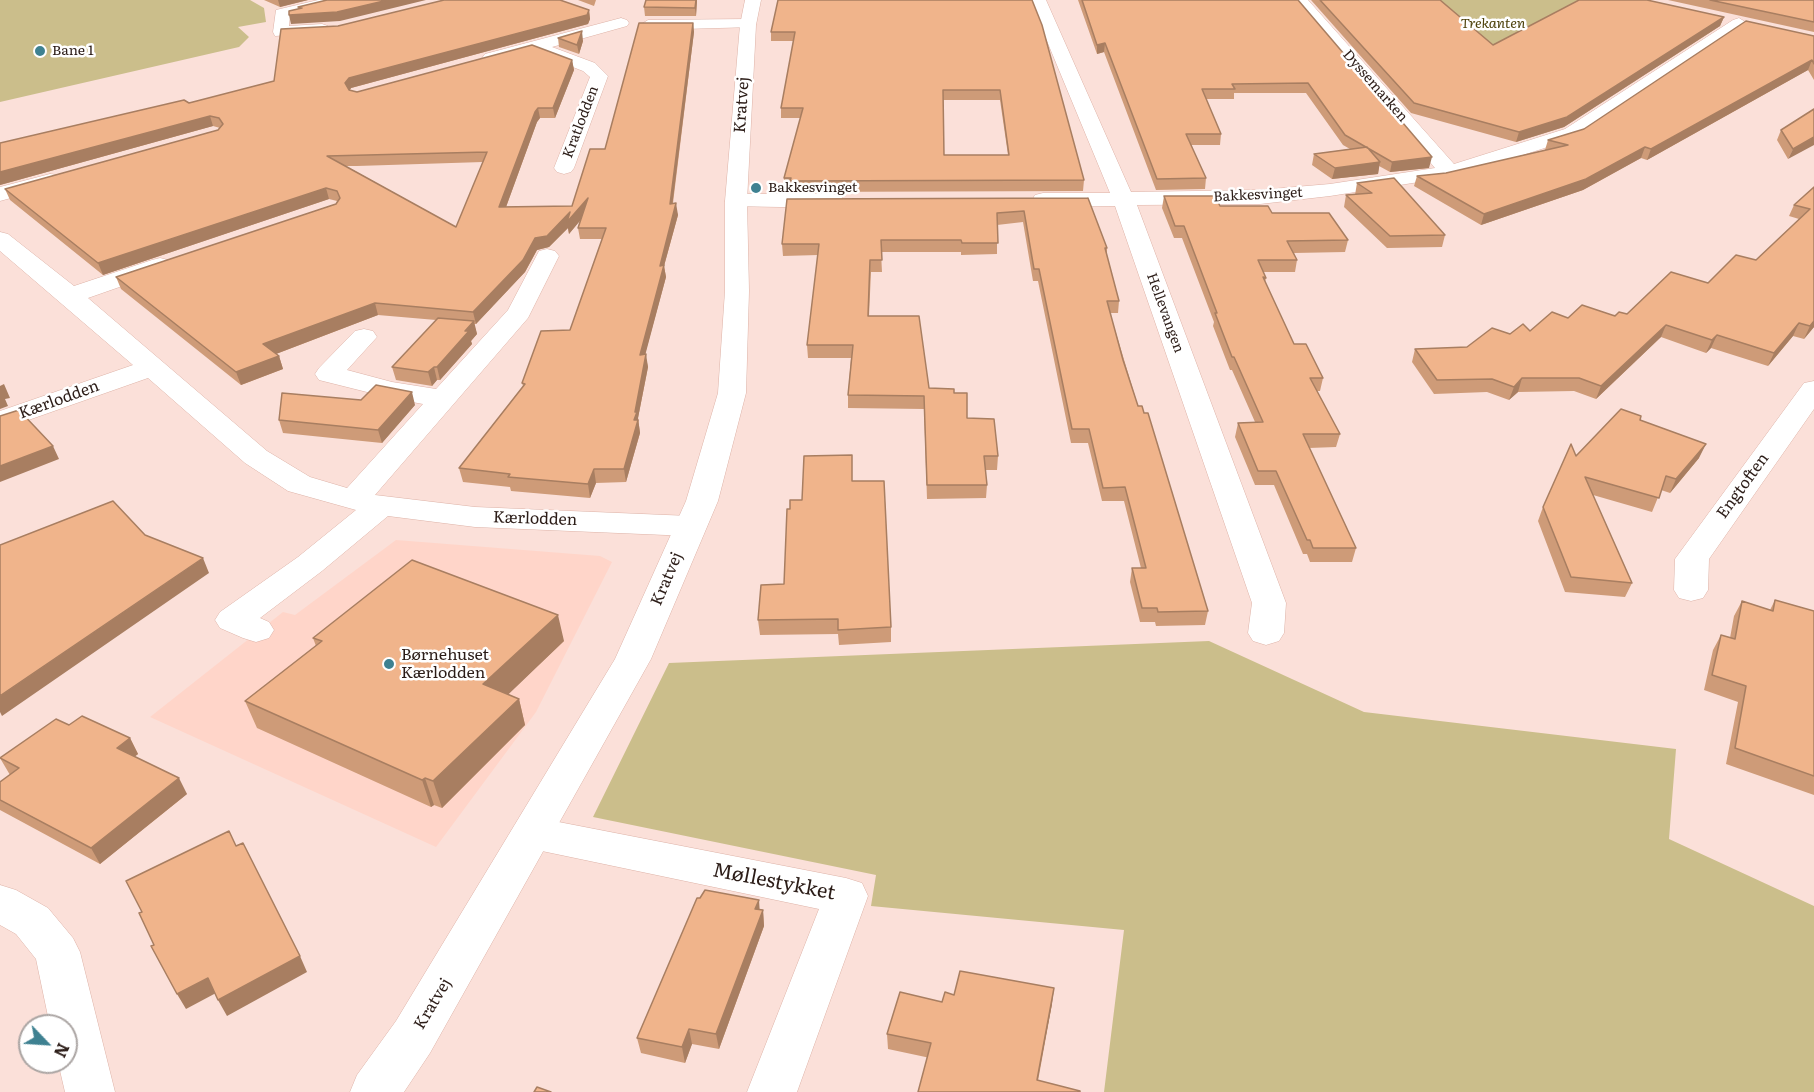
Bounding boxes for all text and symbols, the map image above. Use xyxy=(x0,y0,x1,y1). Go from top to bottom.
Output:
park label: Trekanten xyxy=(1461,16,1525,32)
place label: Bane 1 xyxy=(52,43,94,59)
marker: Bane 1 xyxy=(33,44,47,58)
street label: Dyssemarken xyxy=(1339,46,1411,126)
street label: Kratvej xyxy=(730,76,754,134)
street label: Kratlodden xyxy=(560,84,602,160)
place label: Bakkesvinget xyxy=(768,180,857,196)
marker: Bakkesvinget xyxy=(749,181,763,195)
street label: Bakkesvinget xyxy=(1213,184,1303,206)
street label: Hellevangen xyxy=(1143,271,1187,355)
street label: Kærlodden xyxy=(16,377,102,423)
street label: Engtoften xyxy=(1713,450,1773,522)
street label: Kærlodden xyxy=(493,508,577,530)
street label: Kratvej xyxy=(647,549,687,609)
place label: Børnehuset Kærlodden xyxy=(401,645,489,683)
marker: Børnehuset Kærlodden xyxy=(382,657,396,671)
street label: Møllestykket xyxy=(711,858,837,906)
street label: Kratvej xyxy=(410,975,456,1033)
north arrow xyxy=(18,1014,78,1074)
text: N xyxy=(49,1040,76,1062)

